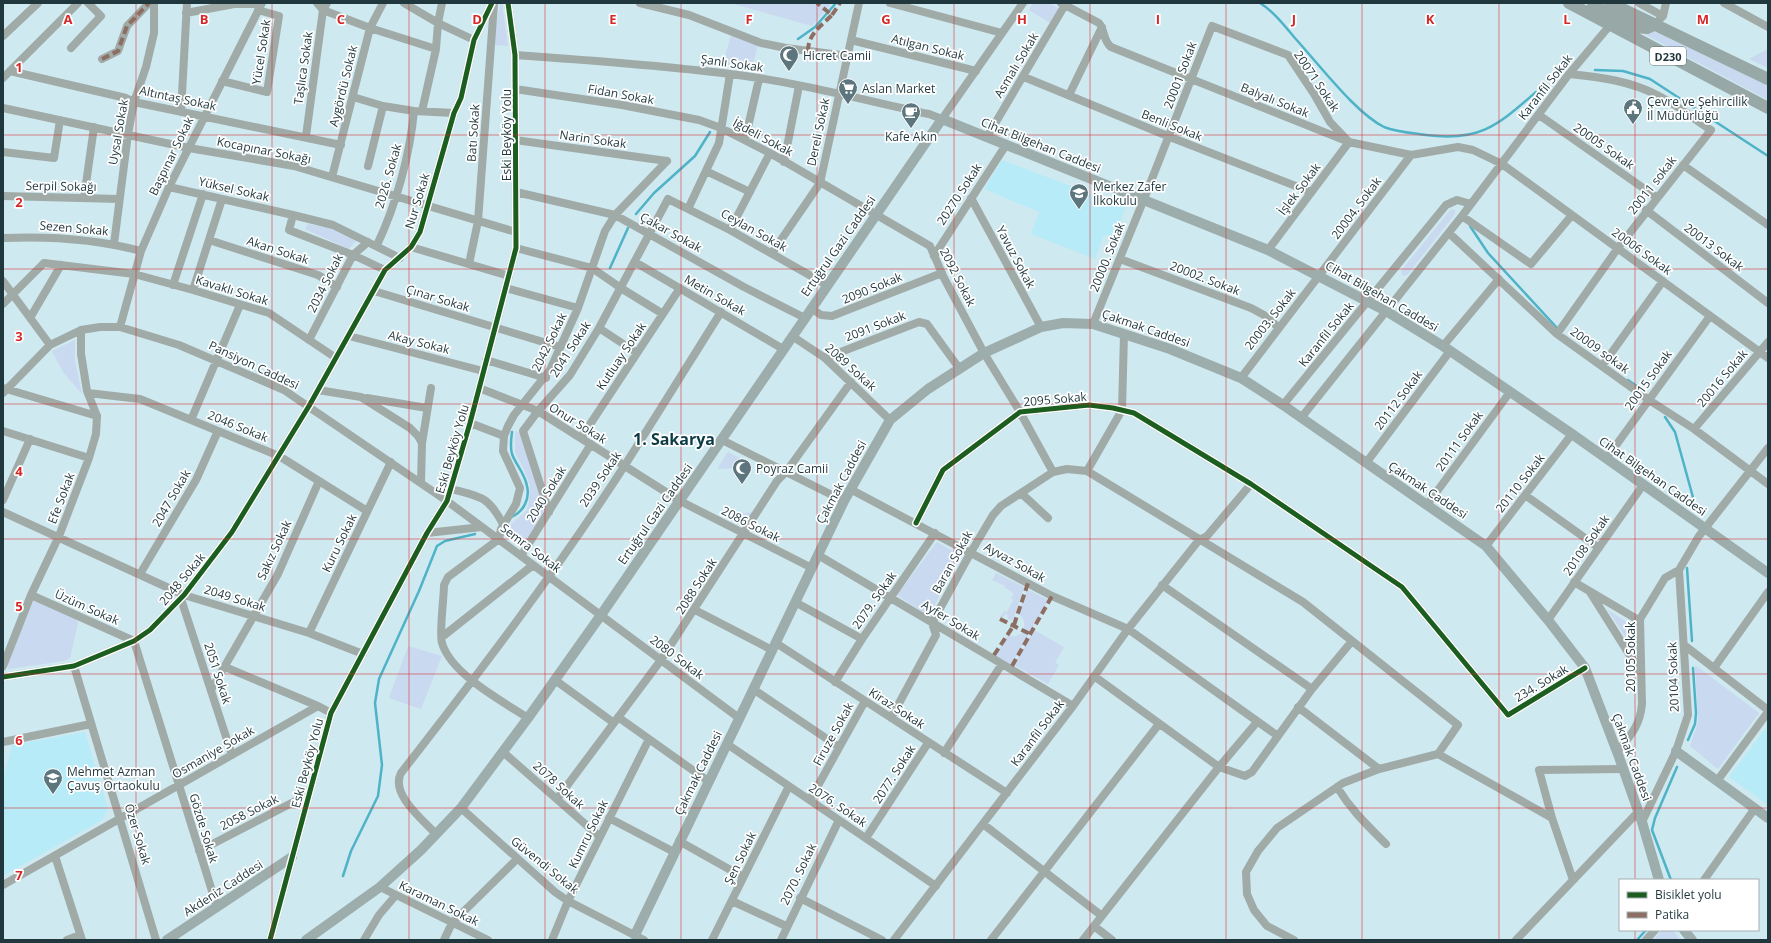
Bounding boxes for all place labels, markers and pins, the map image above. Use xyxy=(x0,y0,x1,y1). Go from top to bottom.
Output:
mosque icon: Hicret Camii xyxy=(778,44,800,72)
place label: Hicret Camii xyxy=(803,47,871,64)
supermarket icon: Aslan Market xyxy=(837,77,859,105)
place label: Aslan Market xyxy=(862,80,935,97)
place label: Çevre ve Şehircilik İl Müdürlüğü xyxy=(1647,93,1748,124)
public building icon: Çevre ve Şehircilik İl Müdürlüğü xyxy=(1622,97,1644,125)
cafe icon: Kafe Akın xyxy=(900,101,922,129)
place label: Kafe Akın xyxy=(885,128,937,145)
place label: Merkez Zafer İlkokulu xyxy=(1093,178,1167,209)
school or university icon: Merkez Zafer İlkokulu xyxy=(1068,182,1090,210)
mosque icon: Poyraz Camii xyxy=(731,457,753,485)
place label: Poyraz Camii xyxy=(756,460,828,477)
place label: Mehmet Azman Çavuş Ortaokulu xyxy=(67,763,160,794)
school or university icon: Mehmet Azman Çavuş Ortaokulu xyxy=(42,767,64,795)

